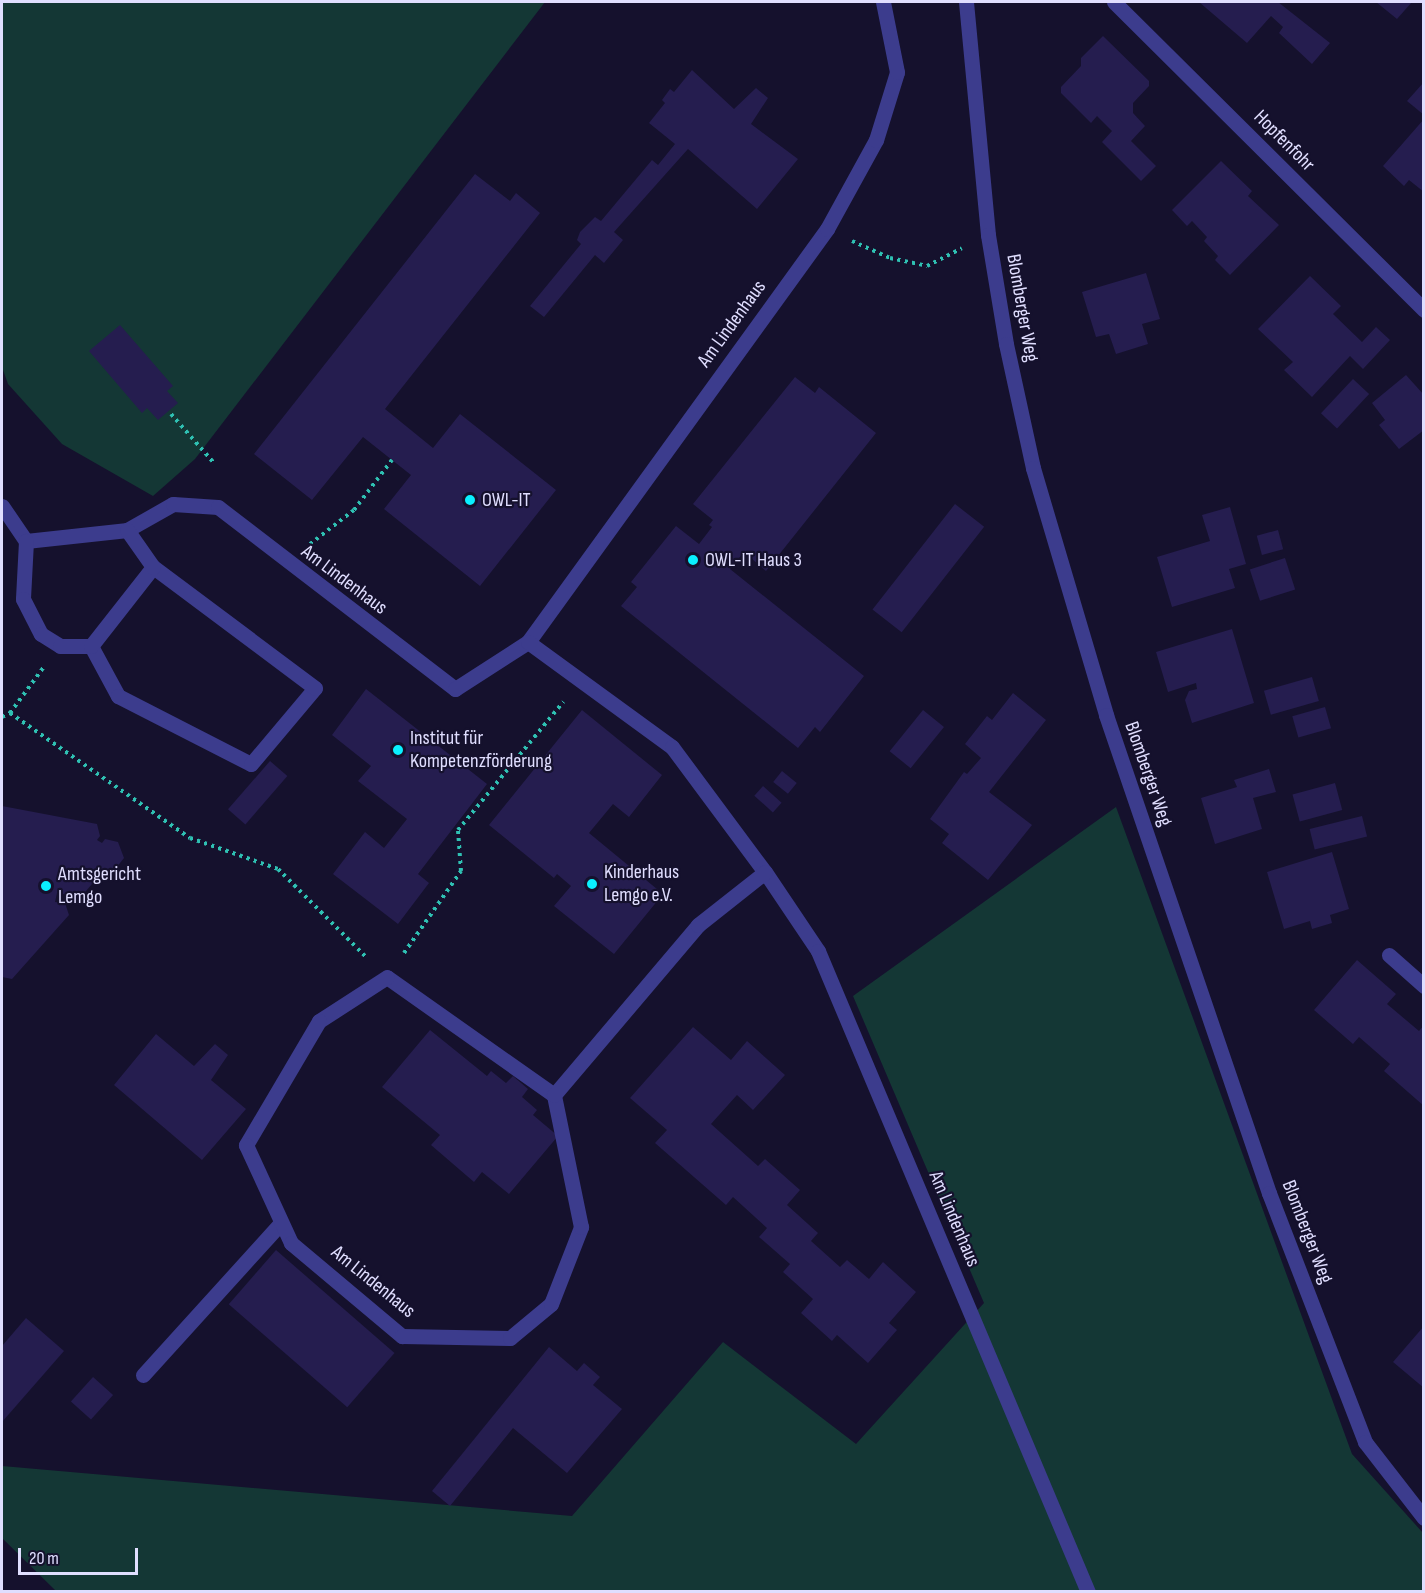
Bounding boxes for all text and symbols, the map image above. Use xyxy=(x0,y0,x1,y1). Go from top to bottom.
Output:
street label: Hopfenfohr xyxy=(1248,105,1320,177)
street label: Blomberger Weg xyxy=(1001,252,1043,364)
street label: Am Lindenhaus xyxy=(692,276,772,372)
place label: OWL-IT xyxy=(482,488,531,512)
marker: OWL-IT xyxy=(463,493,477,507)
street label: Am Lindenhaus xyxy=(296,540,392,620)
place label: OWL-IT Haus 3 xyxy=(705,548,802,572)
marker: OWL-IT Haus 3 xyxy=(686,553,700,567)
street label: Blomberger Weg xyxy=(1119,719,1177,829)
place label: Institut für Kompetenzförderung xyxy=(410,726,552,773)
marker: Institut für Kompetenzförderung xyxy=(391,743,405,757)
place label: Kinderhaus Lemgo e.V. xyxy=(604,861,679,908)
place label: Amtsgericht Lemgo xyxy=(58,862,141,909)
marker: Kinderhaus Lemgo e.V. xyxy=(585,877,599,891)
marker: Amtsgericht Lemgo xyxy=(39,879,53,893)
street label: Am Lindenhaus xyxy=(923,1168,985,1270)
street label: Blomberger Weg xyxy=(1276,1177,1338,1287)
street label: Am Lindenhaus xyxy=(326,1241,420,1323)
scale bar xyxy=(21,1536,141,1574)
text: 20 m xyxy=(29,1548,59,1569)

